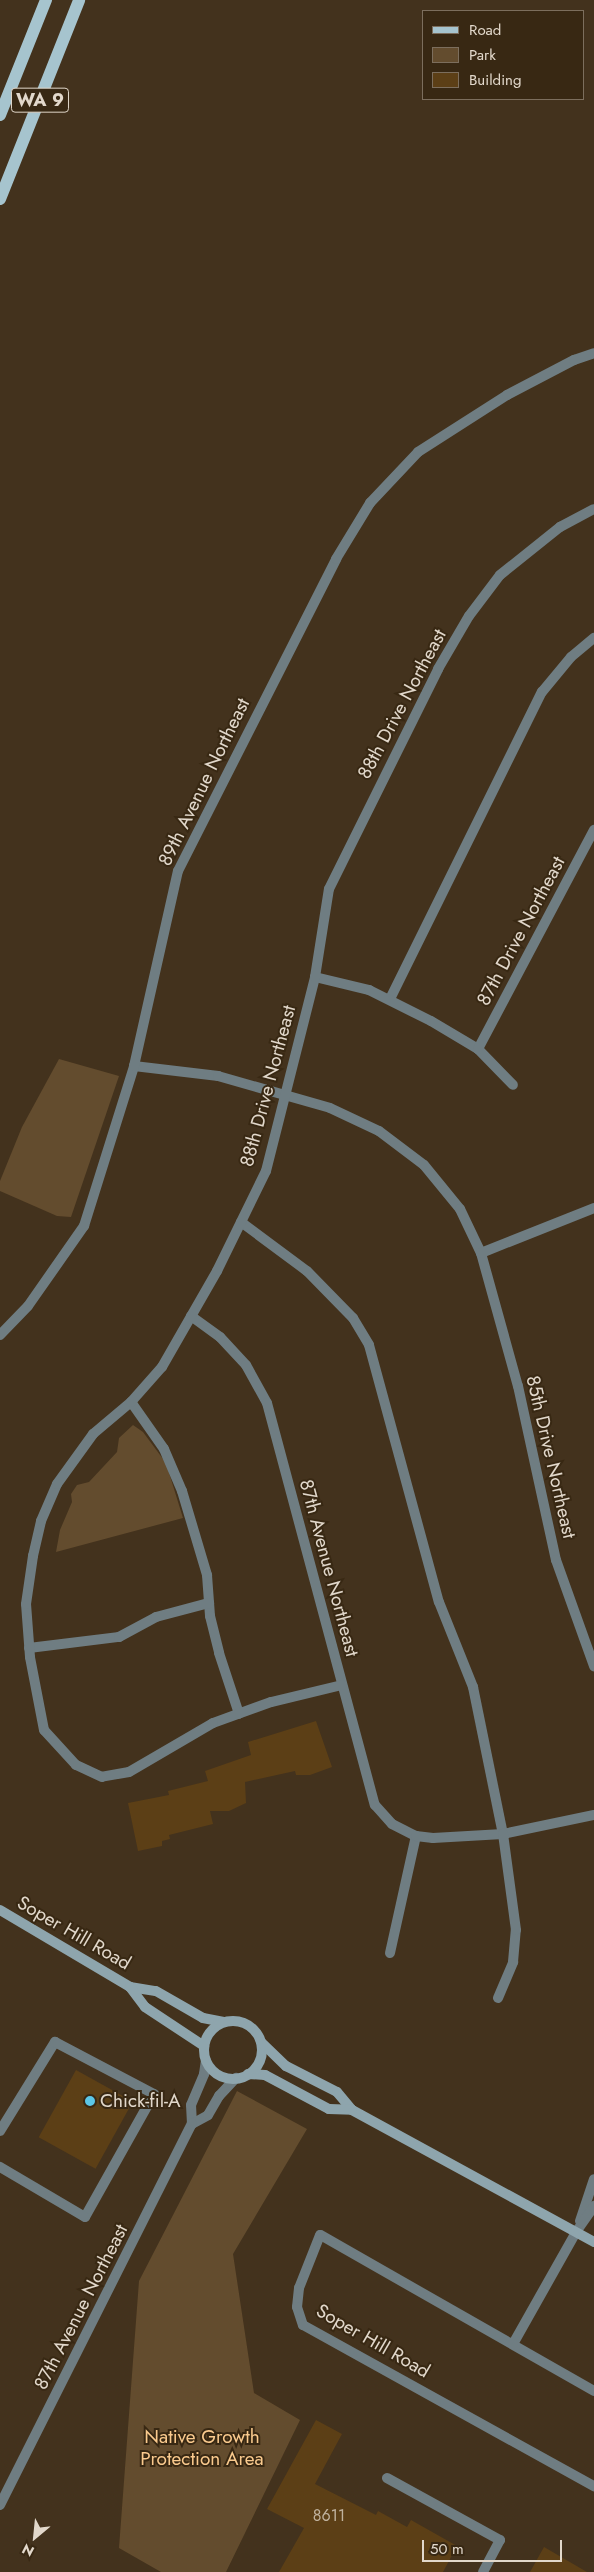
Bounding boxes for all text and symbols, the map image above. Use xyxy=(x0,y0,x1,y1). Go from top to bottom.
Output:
legend xyxy=(422,10,584,100)
text: Road xyxy=(469,19,501,41)
text: Park xyxy=(469,44,496,66)
text: Building xyxy=(469,69,521,91)
road number: WA 9 xyxy=(10,84,70,116)
street label: 88th Drive Northeast xyxy=(353,625,451,783)
street label: 89th Avenue Northeast xyxy=(153,694,255,870)
street label: 87th Drive Northeast xyxy=(472,853,570,1009)
street label: 88th Drive Northeast xyxy=(235,1003,301,1169)
street label: 85th Drive Northeast xyxy=(521,1373,581,1541)
street label: 87th Avenue Northeast xyxy=(294,1477,364,1659)
street label: Soper Hill Road xyxy=(13,1891,135,1975)
place label: Chick-fil-A xyxy=(100,2090,181,2112)
marker: Chick-fil-A xyxy=(84,2095,96,2107)
street label: 87th Avenue Northeast xyxy=(29,2221,133,2393)
street label: Soper Hill Road xyxy=(312,2299,434,2383)
park label: Native Growth Protection Area xyxy=(140,2426,264,2470)
house number: 8611 xyxy=(313,2506,345,2526)
north arrow xyxy=(10,2512,60,2562)
scale bar xyxy=(424,2530,564,2562)
text: 50 m xyxy=(430,2538,464,2560)
text: N xyxy=(18,2539,38,2562)

